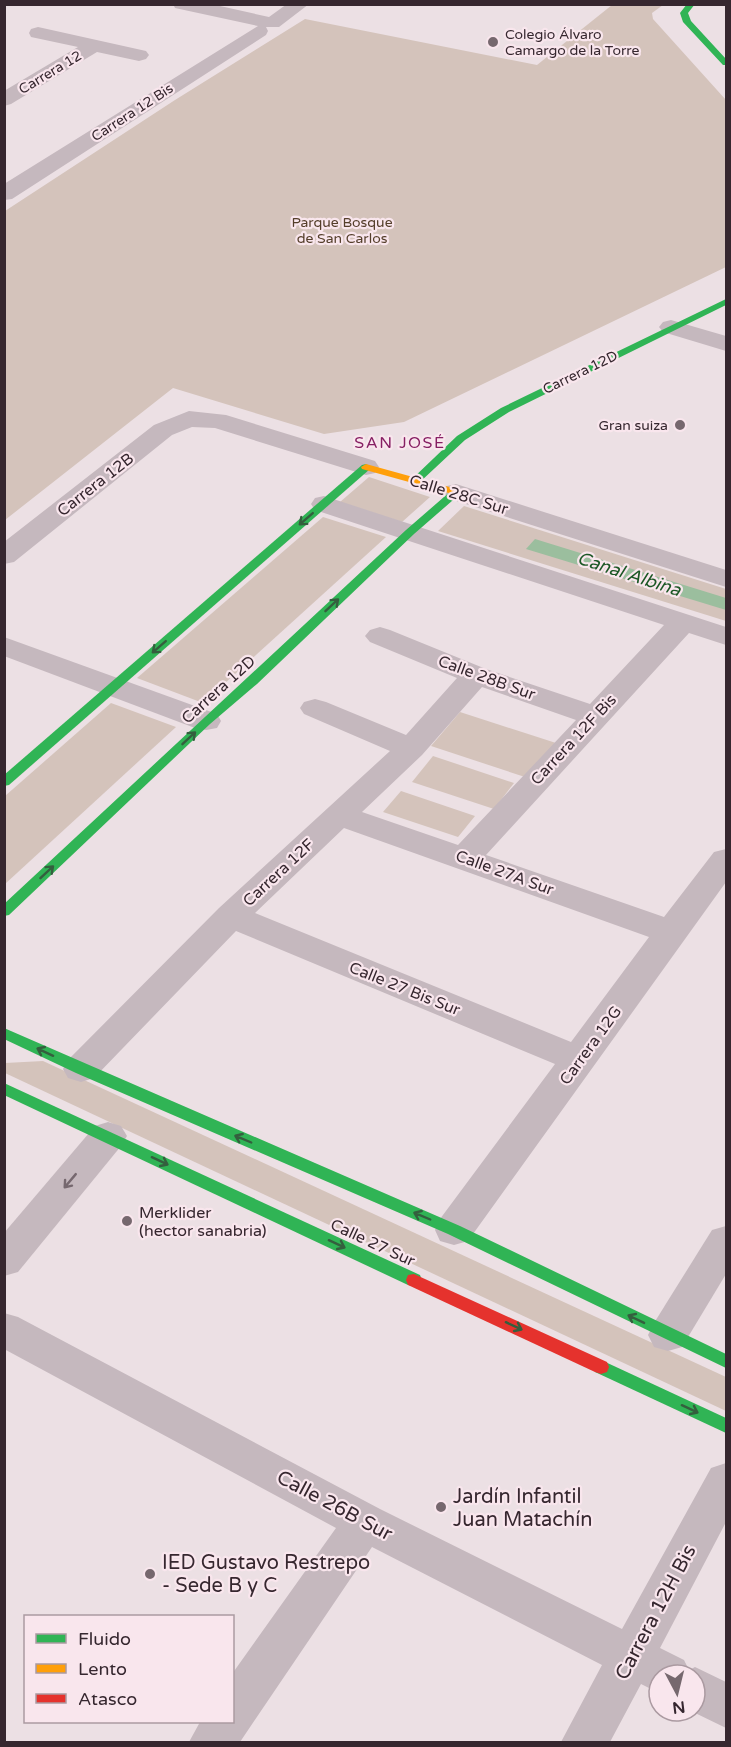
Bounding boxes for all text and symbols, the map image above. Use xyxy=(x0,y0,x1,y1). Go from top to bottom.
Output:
place label: Colegio Álvaro Camargo de la Torre xyxy=(505,26,640,59)
marker: Colegio Álvaro Camargo de la Torre xyxy=(486,35,500,49)
street label: Carrera 12 xyxy=(16,47,85,98)
street label: Carrera 12 Bis xyxy=(88,80,177,145)
park label: Parque Bosque de San Carlos xyxy=(291,214,393,247)
street label: Carrera 12D xyxy=(540,347,620,398)
place label: Gran suiza xyxy=(598,417,668,434)
marker: Gran suiza xyxy=(673,418,687,432)
district label: SAN JOSÉ xyxy=(354,433,446,453)
street label: Carrera 12B xyxy=(53,449,138,521)
street label: Calle 28C Sur xyxy=(407,470,511,520)
one-way arrow xyxy=(299,512,314,526)
water label: Canal Albina xyxy=(574,547,684,601)
one-way arrow xyxy=(324,598,339,612)
one-way arrow xyxy=(151,640,167,653)
street label: Carrera 12D xyxy=(178,651,260,728)
street label: Calle 28B Sur xyxy=(435,651,539,705)
street label: Carrera 12F Bis xyxy=(526,690,621,789)
one-way arrow xyxy=(181,730,196,745)
street label: Carrera 12F xyxy=(239,834,319,911)
street label: Calle 27A Sur xyxy=(453,846,557,900)
one-way arrow xyxy=(39,865,54,879)
street label: Calle 27 Bis Sur xyxy=(346,958,464,1021)
street label: Carrera 12G xyxy=(555,1002,626,1089)
one-way arrow xyxy=(36,1046,54,1058)
one-way arrow xyxy=(234,1133,252,1144)
one-way arrow xyxy=(151,1156,169,1167)
one-way arrow xyxy=(64,1173,77,1189)
place label: Merklider (hector sanabria) xyxy=(139,1203,267,1241)
one-way arrow xyxy=(413,1210,431,1221)
marker: Merklider (hector sanabria) xyxy=(120,1214,134,1228)
street label: Calle 27 Sur xyxy=(327,1215,419,1272)
one-way arrow xyxy=(328,1238,346,1250)
one-way arrow xyxy=(627,1312,645,1324)
one-way arrow xyxy=(504,1321,522,1333)
one-way arrow xyxy=(681,1404,699,1416)
street label: Calle 26B Sur xyxy=(272,1465,397,1547)
place label: Jardín Infantil Juan Matachín xyxy=(453,1485,592,1532)
marker: Jardín Infantil Juan Matachín xyxy=(434,1500,448,1514)
street label: Carrera 12H Bis xyxy=(610,1541,702,1684)
place label: IED Gustavo Restrepo - Sede B y C xyxy=(162,1551,370,1598)
marker: IED Gustavo Restrepo - Sede B y C xyxy=(143,1567,157,1581)
legend xyxy=(24,1615,234,1723)
text: Fluido xyxy=(78,1628,131,1650)
text: Lento xyxy=(78,1658,127,1680)
north arrow xyxy=(647,1663,707,1723)
text: Atasco xyxy=(78,1688,137,1710)
text: N xyxy=(671,1696,686,1718)

